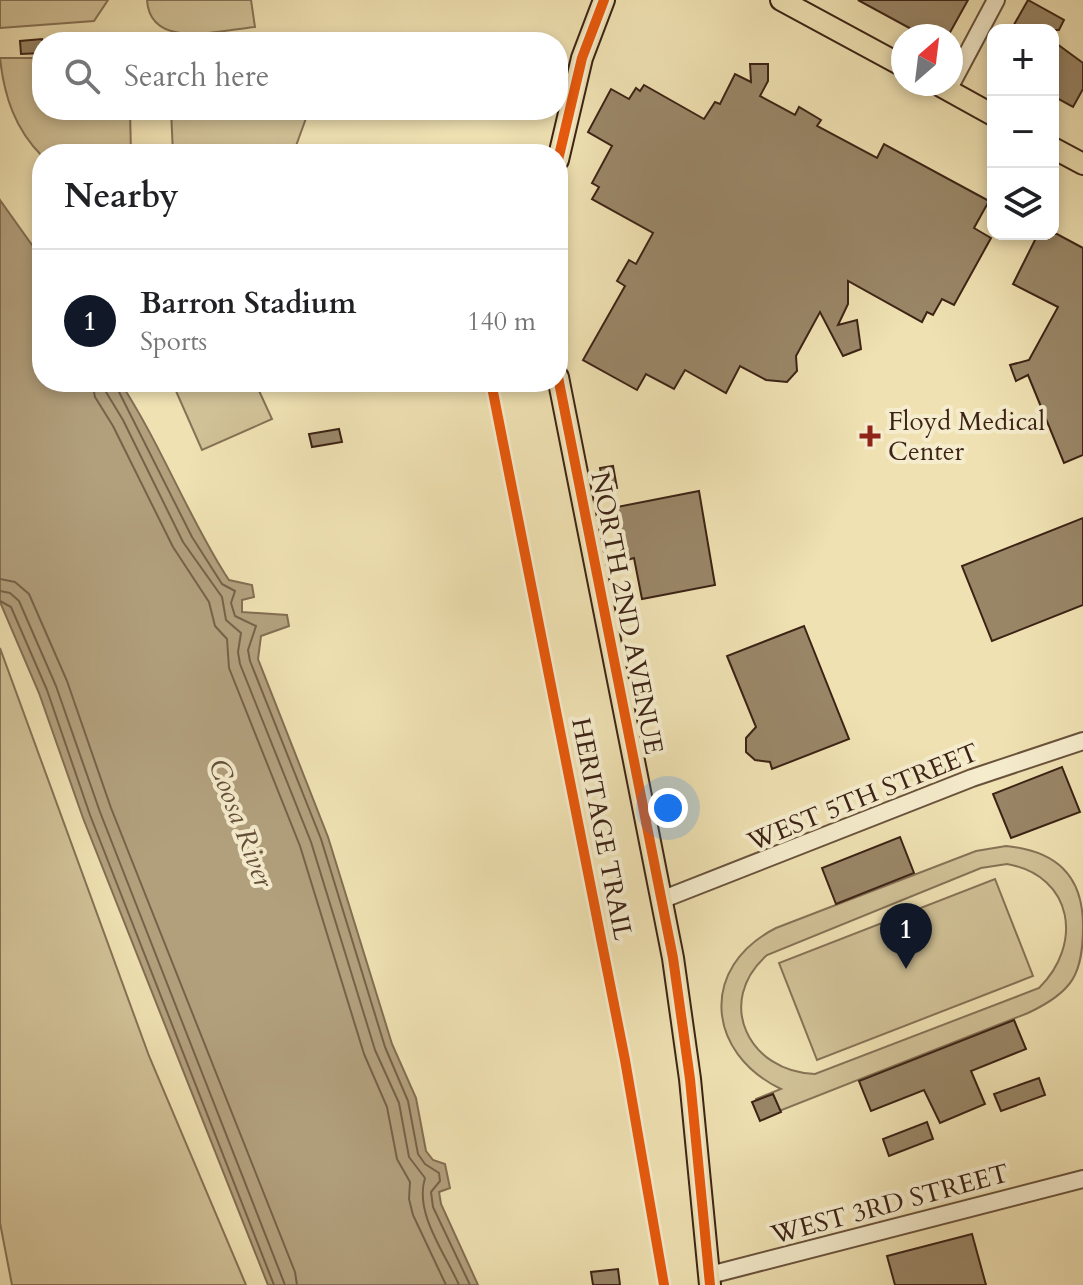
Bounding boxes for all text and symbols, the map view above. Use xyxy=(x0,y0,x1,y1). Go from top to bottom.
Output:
north arrow xyxy=(891,24,963,96)
map controls xyxy=(987,24,1059,240)
button: + xyxy=(987,24,1059,96)
search box xyxy=(32,32,568,120)
icon: search xyxy=(60,54,104,98)
text: Search here xyxy=(124,56,269,97)
button: − xyxy=(987,96,1059,168)
button: layers xyxy=(987,168,1059,240)
text: Nearby xyxy=(64,173,179,219)
text: Barron Stadium xyxy=(140,283,356,324)
text: 1 xyxy=(83,304,97,339)
text: 140 m xyxy=(467,304,536,339)
text: Sports xyxy=(140,324,207,359)
place label: Floyd Medical Center xyxy=(888,404,1046,469)
marker: Floyd Medical Center xyxy=(859,425,881,447)
street label: NORTH 2ND AVENUE xyxy=(582,469,672,757)
street label: HERITAGE TRAIL xyxy=(563,715,641,944)
street label: WEST 5TH STREET xyxy=(741,735,984,860)
water label: Coosa River xyxy=(199,753,283,894)
your location xyxy=(648,788,688,828)
pin: 1 xyxy=(880,903,932,969)
street label: WEST 3RD STREET xyxy=(766,1155,1013,1253)

